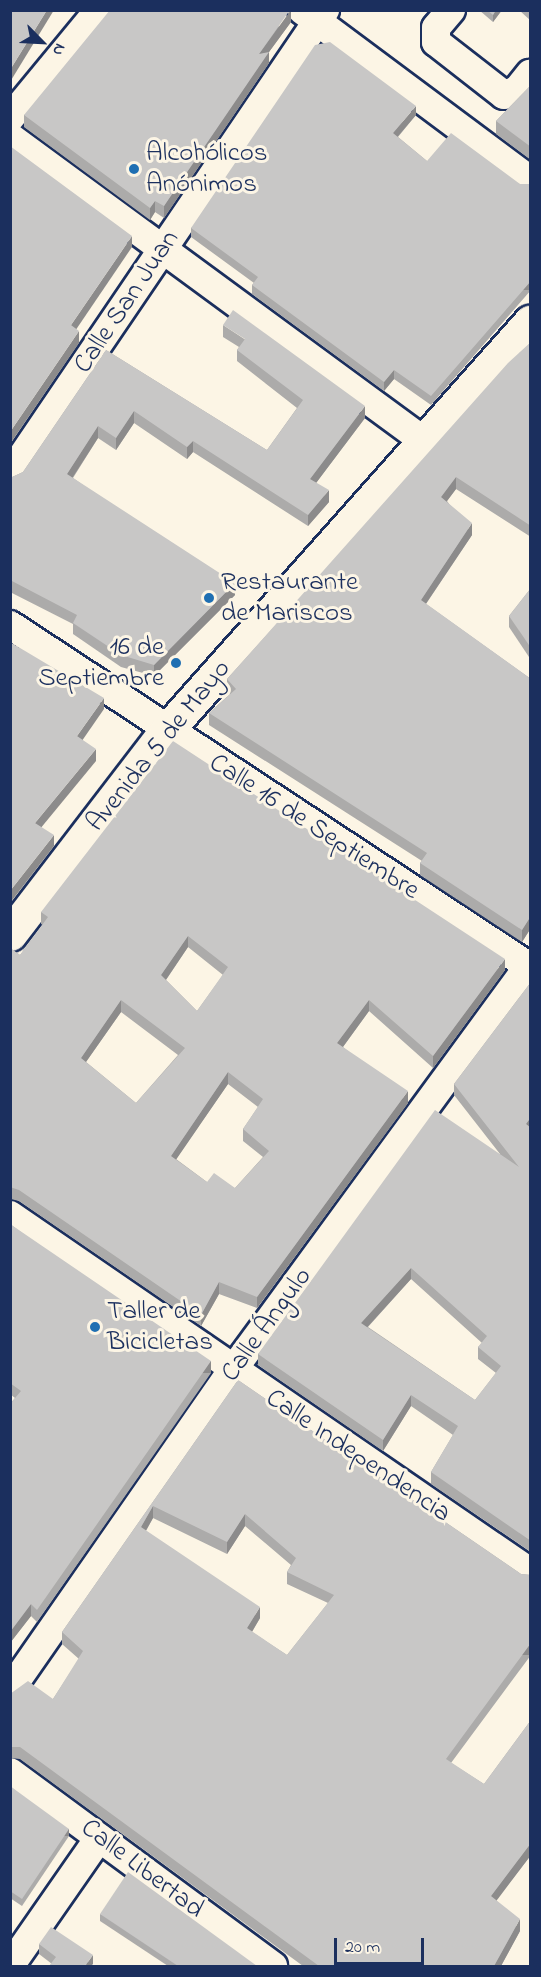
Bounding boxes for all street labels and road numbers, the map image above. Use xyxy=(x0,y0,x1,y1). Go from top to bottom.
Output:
street label: Calle San Juan xyxy=(67,224,187,380)
street label: Avenida 5 de Mayo xyxy=(80,654,238,838)
street label: Calle 16 de Septiembre xyxy=(203,747,425,907)
street label: Calle Ángulo xyxy=(215,1262,319,1388)
street label: Calle Independencia xyxy=(259,1382,457,1530)
street label: Calle Libertad xyxy=(74,1812,210,1926)

